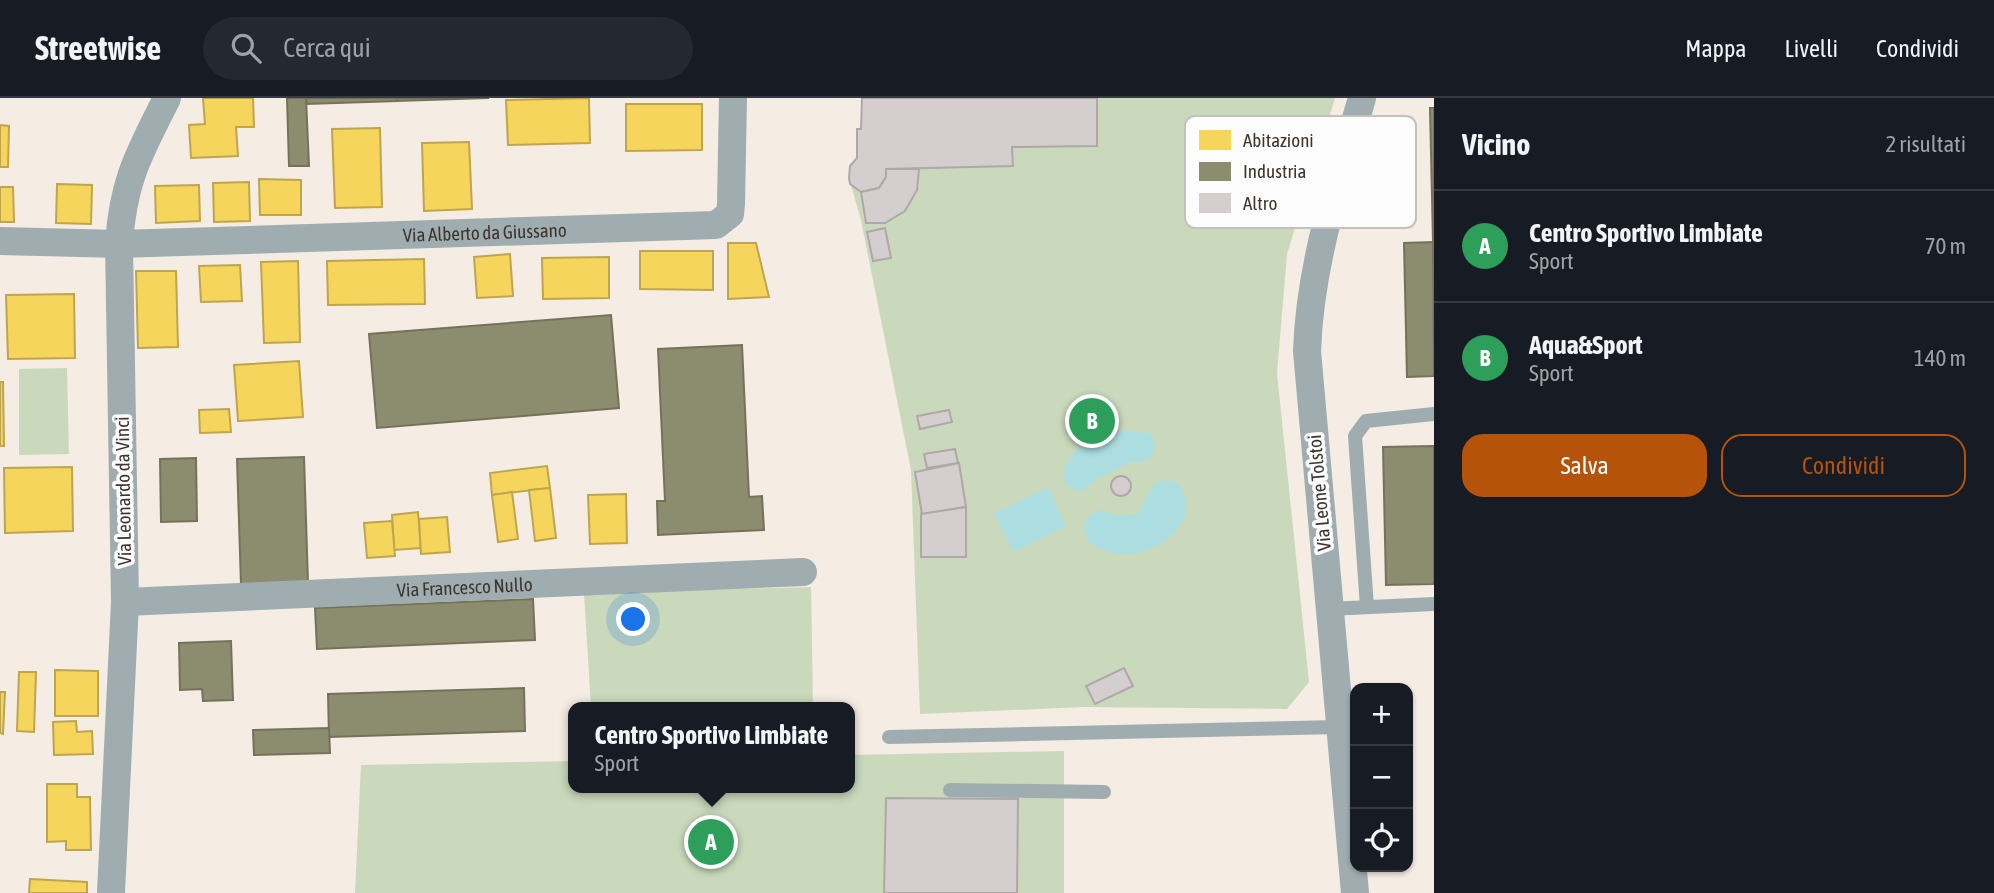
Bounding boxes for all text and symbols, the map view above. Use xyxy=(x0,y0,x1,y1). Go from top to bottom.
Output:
search box xyxy=(203,17,693,80)
text: Streetwise xyxy=(35,29,161,67)
icon: search xyxy=(227,29,265,67)
text: Cerca qui xyxy=(283,33,371,63)
text: Mappa xyxy=(1685,35,1746,62)
text: Livelli xyxy=(1784,35,1838,62)
text: Condividi xyxy=(1876,35,1959,62)
legend xyxy=(1185,116,1416,228)
text: Vicino xyxy=(1462,127,1530,161)
text: Abitazioni xyxy=(1243,129,1314,151)
text: 2 risultati xyxy=(1885,131,1966,157)
text: Industria xyxy=(1243,160,1306,182)
text: Altro xyxy=(1243,192,1277,214)
text: Centro Sportivo Limbiate xyxy=(1529,218,1763,248)
street label: Via Alberto da Giussano xyxy=(402,219,567,246)
text: A xyxy=(1479,233,1491,259)
text: 70 m xyxy=(1925,233,1966,259)
text: Sport xyxy=(1529,248,1574,274)
text: Aqua&Sport xyxy=(1529,330,1643,360)
text: B xyxy=(1480,345,1490,371)
text: 140 m xyxy=(1914,345,1966,371)
text: Sport xyxy=(1529,360,1574,386)
pin: B xyxy=(1069,395,1115,447)
street label: Via Leonardo da Vinci xyxy=(111,416,135,566)
street label: Via Leone Tolstoi xyxy=(1303,434,1335,552)
button: Salva xyxy=(1462,434,1707,497)
button: Condividi xyxy=(1721,434,1966,497)
street label: Via Francesco Nullo xyxy=(396,573,533,601)
your location xyxy=(616,602,650,636)
map controls xyxy=(1350,683,1413,872)
button: + xyxy=(1350,683,1413,746)
popup xyxy=(568,702,855,793)
text: Centro Sportivo Limbiate xyxy=(595,720,828,750)
button: − xyxy=(1350,746,1413,809)
text: Sport xyxy=(595,750,639,776)
button: locate xyxy=(1350,809,1413,872)
pin: A xyxy=(688,816,734,868)

